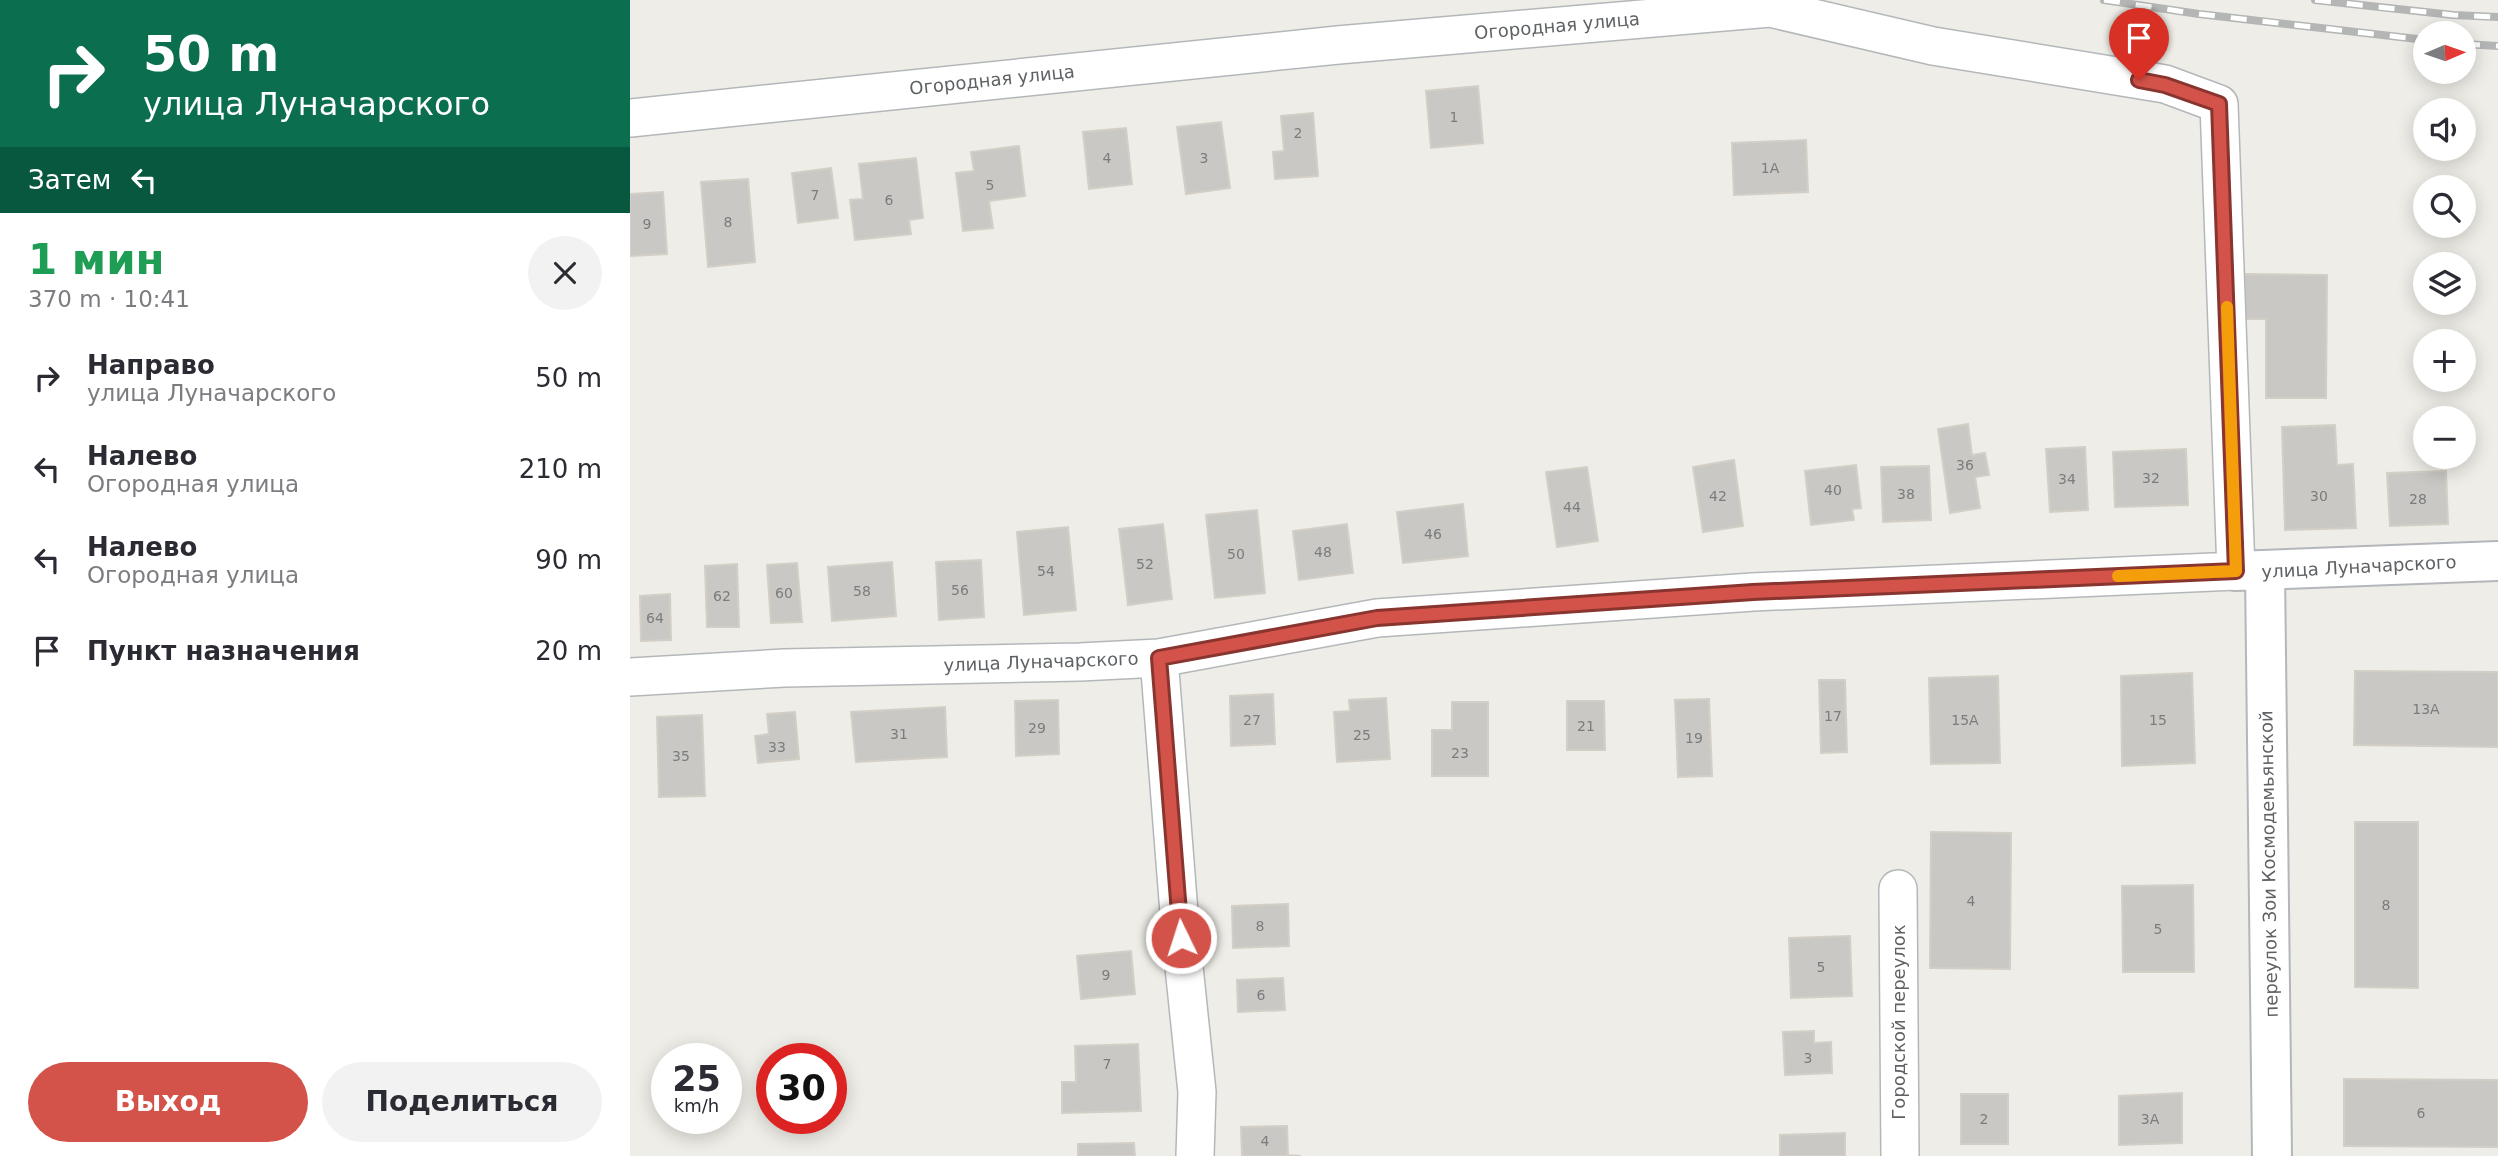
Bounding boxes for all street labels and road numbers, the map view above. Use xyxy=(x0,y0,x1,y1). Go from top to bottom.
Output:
street label: Огородная улица xyxy=(1473,8,1641,43)
street label: Огородная улица xyxy=(908,60,1076,99)
street label: улица Луначарского xyxy=(2261,551,2457,582)
street label: улица Луначарского xyxy=(943,648,1139,675)
street label: переулок Зои Космодемьянской xyxy=(2255,710,2282,1018)
street label: Городской переулок xyxy=(1888,924,1909,1120)

